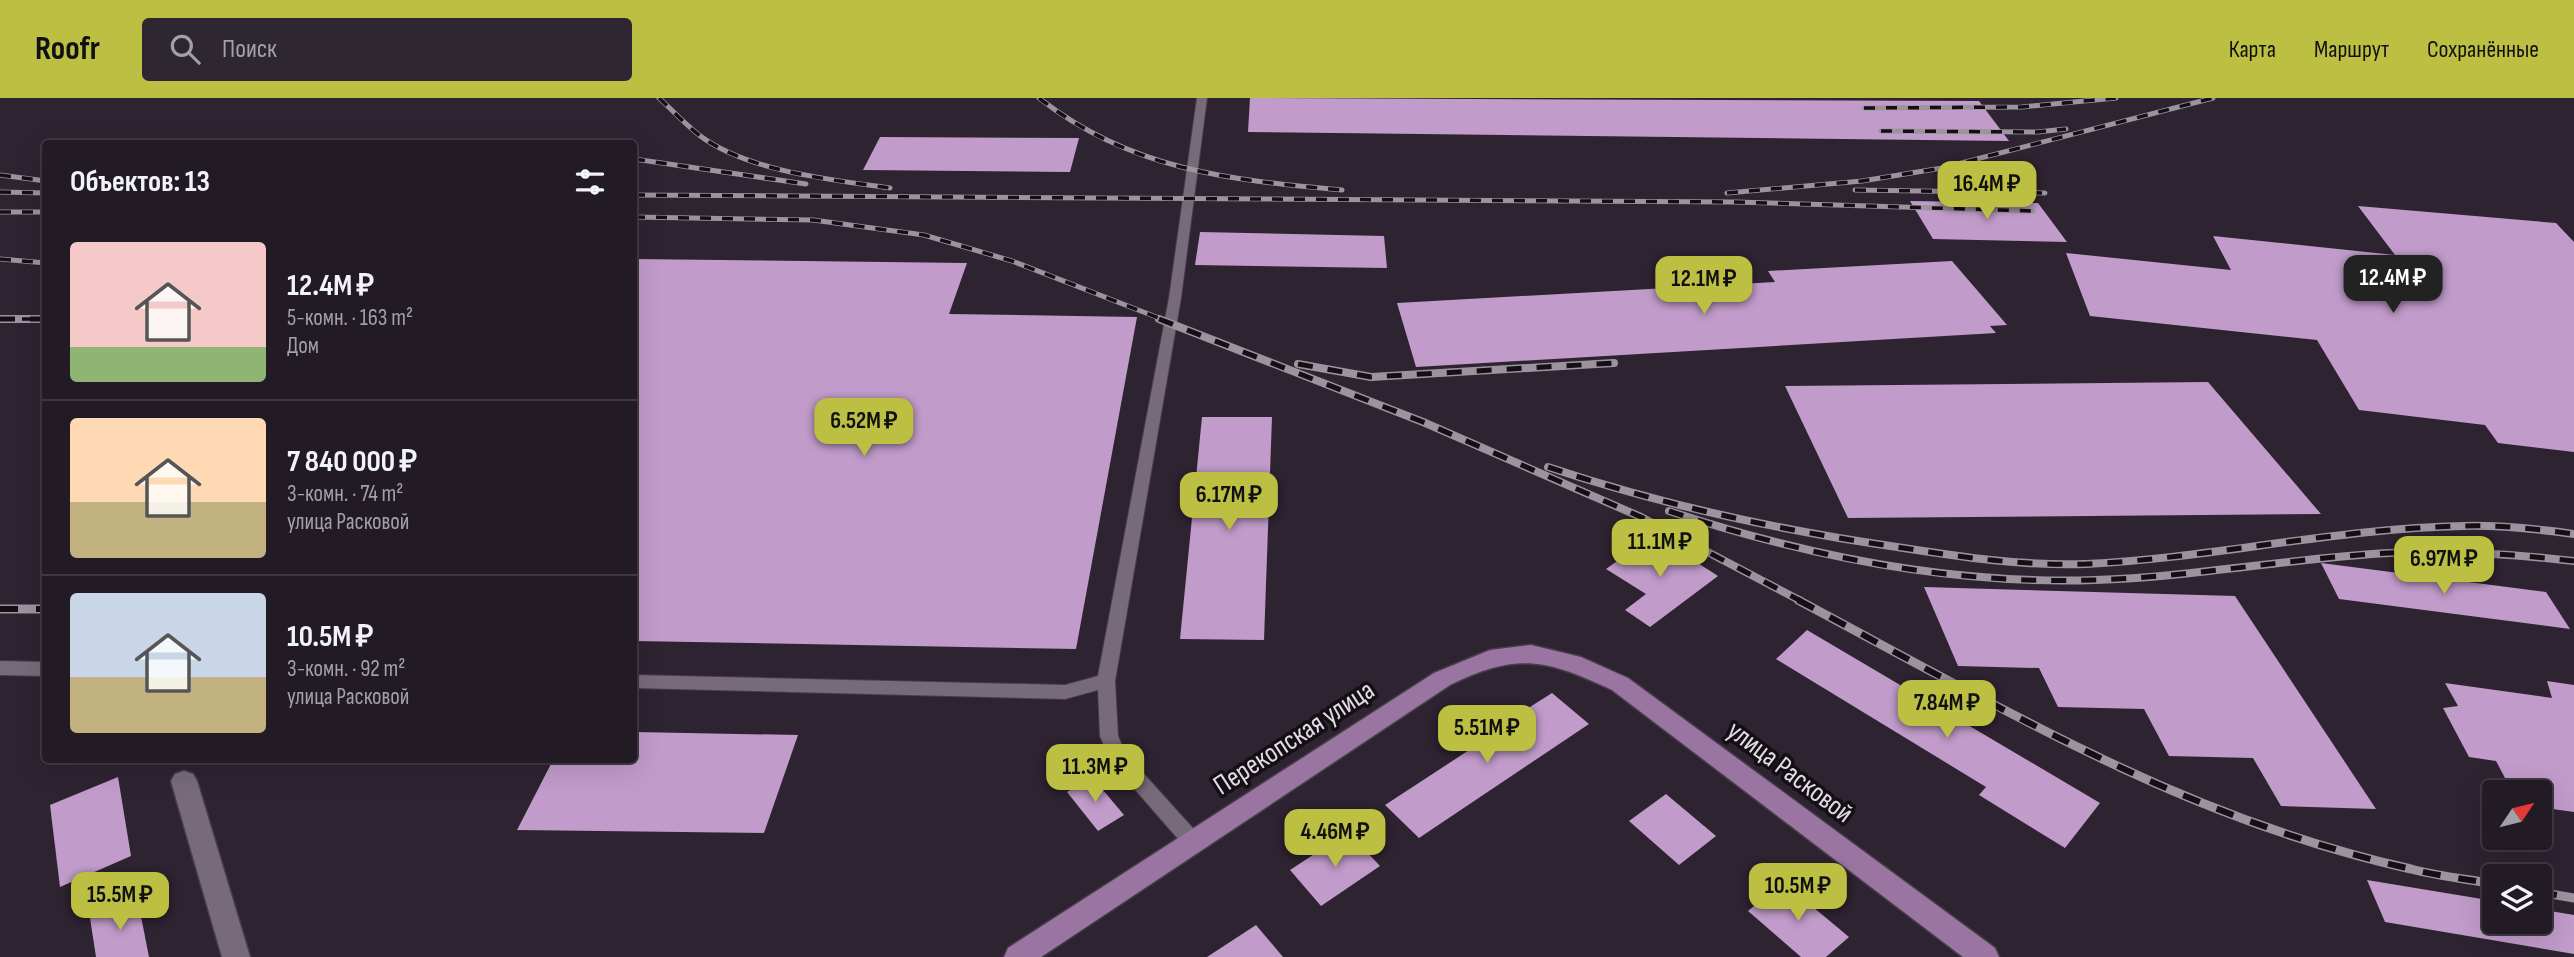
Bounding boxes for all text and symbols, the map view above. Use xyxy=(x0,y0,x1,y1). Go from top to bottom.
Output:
search box xyxy=(142,18,632,81)
text: Roofr xyxy=(35,29,100,69)
icon: search xyxy=(166,30,204,68)
text: Поиск xyxy=(222,34,277,65)
text: Карта xyxy=(2229,35,2276,64)
text: Маршрут xyxy=(2314,35,2389,64)
text: Сохранённые xyxy=(2427,35,2539,64)
pin: 16.4M ₽ xyxy=(1922,162,2052,221)
icon: filters xyxy=(571,163,609,201)
text: Объектов: 13 xyxy=(70,164,210,200)
text: 16.4M ₽ xyxy=(1953,170,2021,198)
pin: 12.1M ₽ xyxy=(1639,256,1769,316)
pin: 12.4M ₽ xyxy=(2328,256,2458,315)
text: 12.4M ₽ xyxy=(2360,264,2426,292)
text: 12.1M ₽ xyxy=(1671,265,1737,293)
text: 12.4M ₽ xyxy=(287,268,374,304)
icon: home xyxy=(126,270,210,354)
text: 5-комн. · 163 m² xyxy=(287,304,413,332)
text: Дом xyxy=(287,332,319,360)
pin: 6.52M ₽ xyxy=(799,398,929,458)
text: 6.52M ₽ xyxy=(830,407,898,435)
text: 7 840 000 ₽ xyxy=(287,444,417,480)
icon: home xyxy=(126,446,210,530)
pin: 6.17M ₽ xyxy=(1164,472,1294,532)
text: 3-комн. · 74 m² xyxy=(287,480,403,508)
text: 6.17M ₽ xyxy=(1196,481,1262,509)
text: улица Расковой xyxy=(287,508,409,536)
pin: 11.1M ₽ xyxy=(1595,519,1725,579)
text: 11.1M ₽ xyxy=(1628,528,1692,556)
pin: 6.97M ₽ xyxy=(2379,536,2509,596)
text: 6.97M ₽ xyxy=(2410,545,2478,573)
text: 10.5M ₽ xyxy=(287,619,373,655)
icon: home xyxy=(126,621,210,705)
text: 3-комн. · 92 m² xyxy=(287,655,405,683)
street label: Перекопская улица xyxy=(1207,674,1381,802)
pin: 7.84M ₽ xyxy=(1882,680,2012,740)
text: улица Расковой xyxy=(287,683,409,711)
text: 7.84M ₽ xyxy=(1914,689,1980,717)
pin: 5.51M ₽ xyxy=(1422,706,1552,765)
text: 5.51M ₽ xyxy=(1454,714,1520,742)
street label: улица Расковой xyxy=(1721,714,1859,830)
pin: 11.3M ₽ xyxy=(1030,744,1160,804)
text: 11.3M ₽ xyxy=(1062,753,1128,781)
north arrow xyxy=(2482,780,2552,850)
map controls xyxy=(2482,780,2552,934)
pin: 4.46M ₽ xyxy=(1270,810,1400,869)
text: 4.46M ₽ xyxy=(1300,818,1370,846)
pin: 10.5M ₽ xyxy=(1733,864,1863,923)
button: layers xyxy=(2482,864,2552,934)
pin: 15.5M ₽ xyxy=(55,872,185,932)
text: 10.5M ₽ xyxy=(1765,872,1831,900)
text: 15.5M ₽ xyxy=(87,881,153,909)

